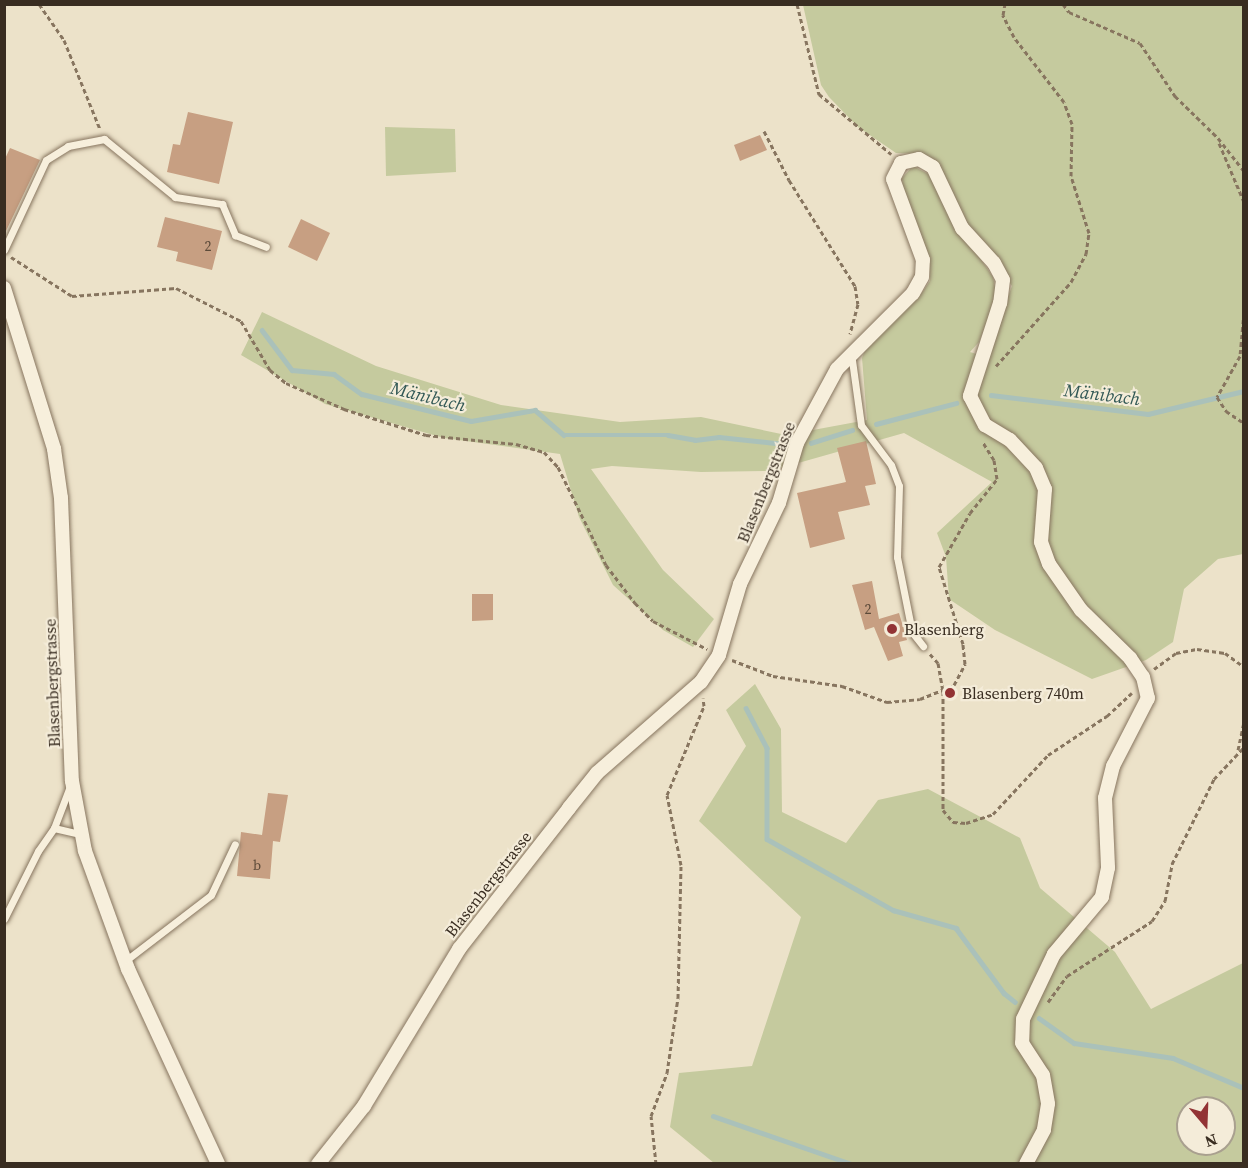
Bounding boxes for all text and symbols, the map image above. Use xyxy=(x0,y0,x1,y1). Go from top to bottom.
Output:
house number: 2 xyxy=(205,238,211,254)
water label: Mänibach xyxy=(388,377,468,417)
water label: Mänibach xyxy=(1063,380,1141,410)
street label: Blasenbergstrasse xyxy=(733,419,799,545)
house number: 2 xyxy=(865,601,871,617)
street label: Blasenbergstrasse xyxy=(40,618,64,748)
place label: Blasenberg xyxy=(904,619,984,639)
marker: Blasenberg xyxy=(885,622,899,636)
place label: Blasenberg 740m xyxy=(962,683,1084,703)
marker: Blasenberg 740m xyxy=(943,686,957,700)
street label: Blasenbergstrasse xyxy=(441,827,535,941)
house number: b xyxy=(253,857,261,873)
north arrow xyxy=(1176,1096,1236,1156)
text: N xyxy=(1202,1129,1220,1153)

